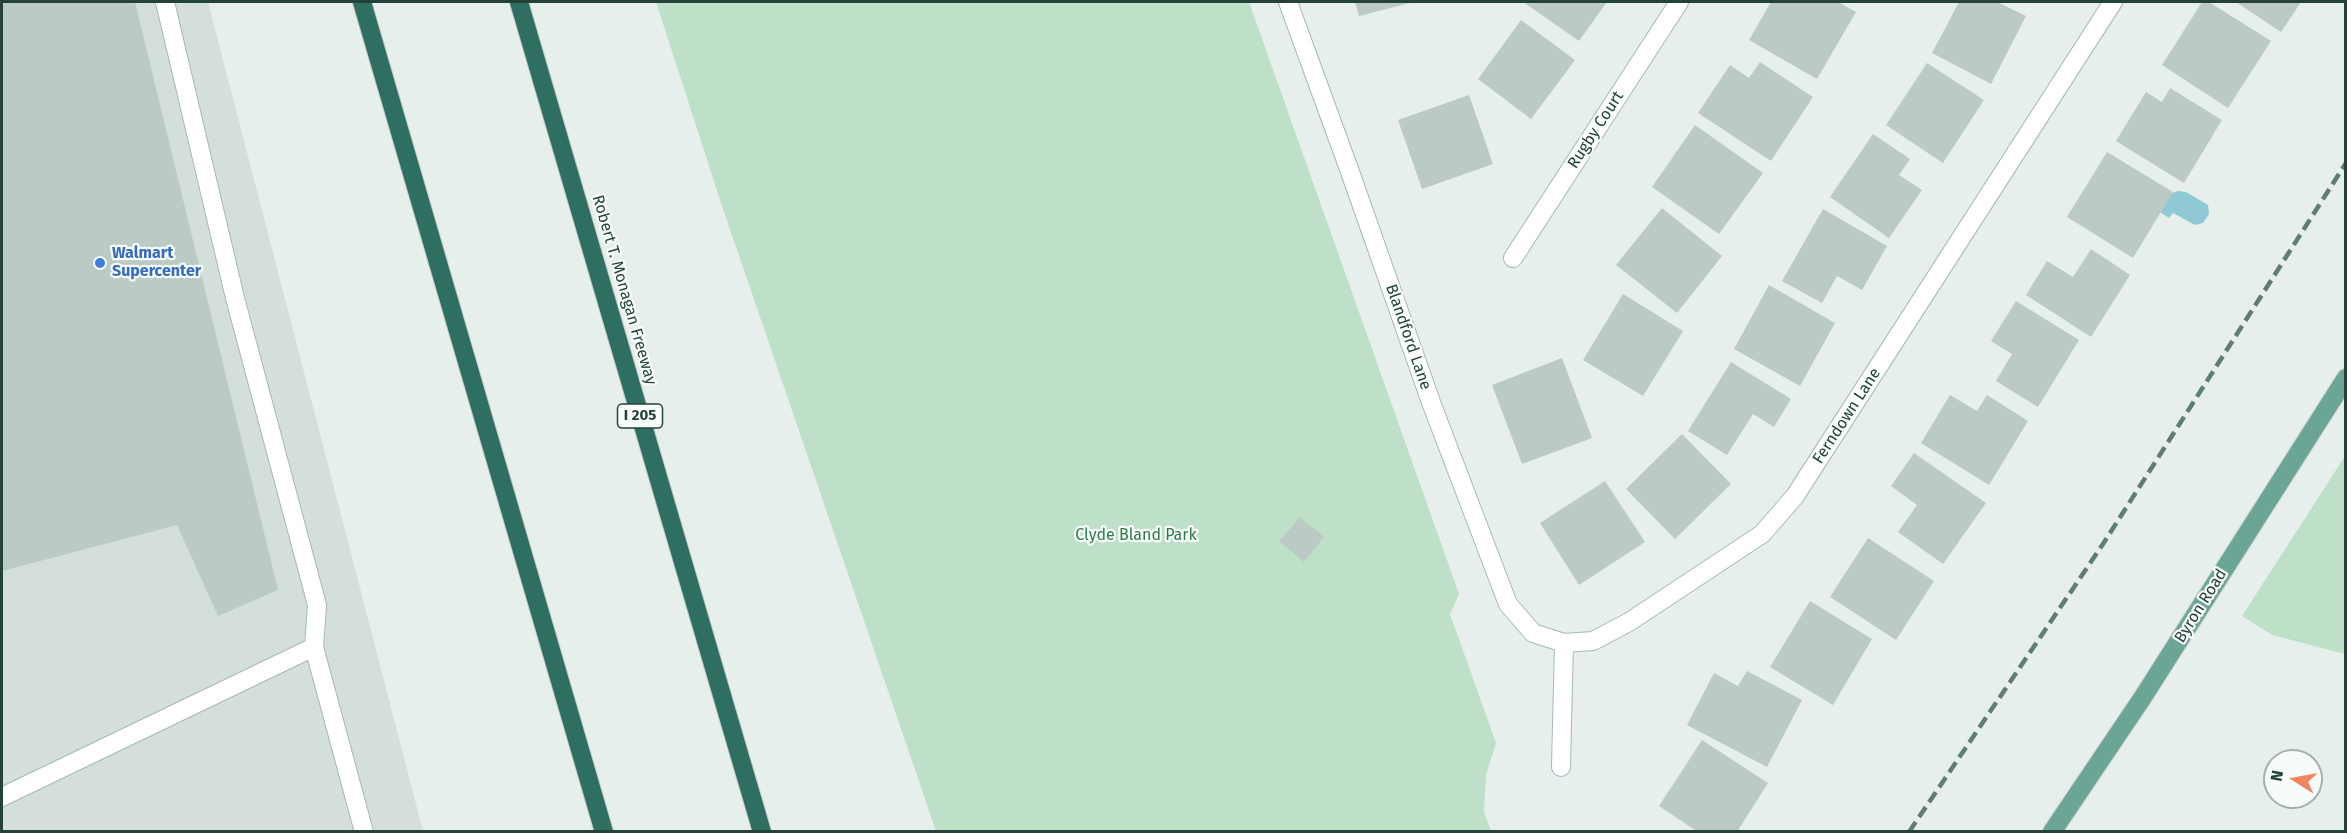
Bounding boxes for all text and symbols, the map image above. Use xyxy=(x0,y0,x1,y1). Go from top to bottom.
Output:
street label: Rugby Court xyxy=(1564,88,1628,172)
street label: Robert T. Monagan Freeway xyxy=(588,193,660,387)
place label: Walmart Supercenter xyxy=(112,244,201,282)
marker: Walmart Supercenter xyxy=(93,256,107,270)
street label: Blandford Lane xyxy=(1381,282,1435,392)
street label: Ferndown Lane xyxy=(1809,365,1885,467)
road number: I 205 xyxy=(618,404,662,428)
park label: Clyde Bland Park xyxy=(1075,526,1197,546)
street label: Byron Road xyxy=(2171,566,2231,646)
north arrow xyxy=(2263,749,2323,809)
text: N xyxy=(2266,769,2287,783)

